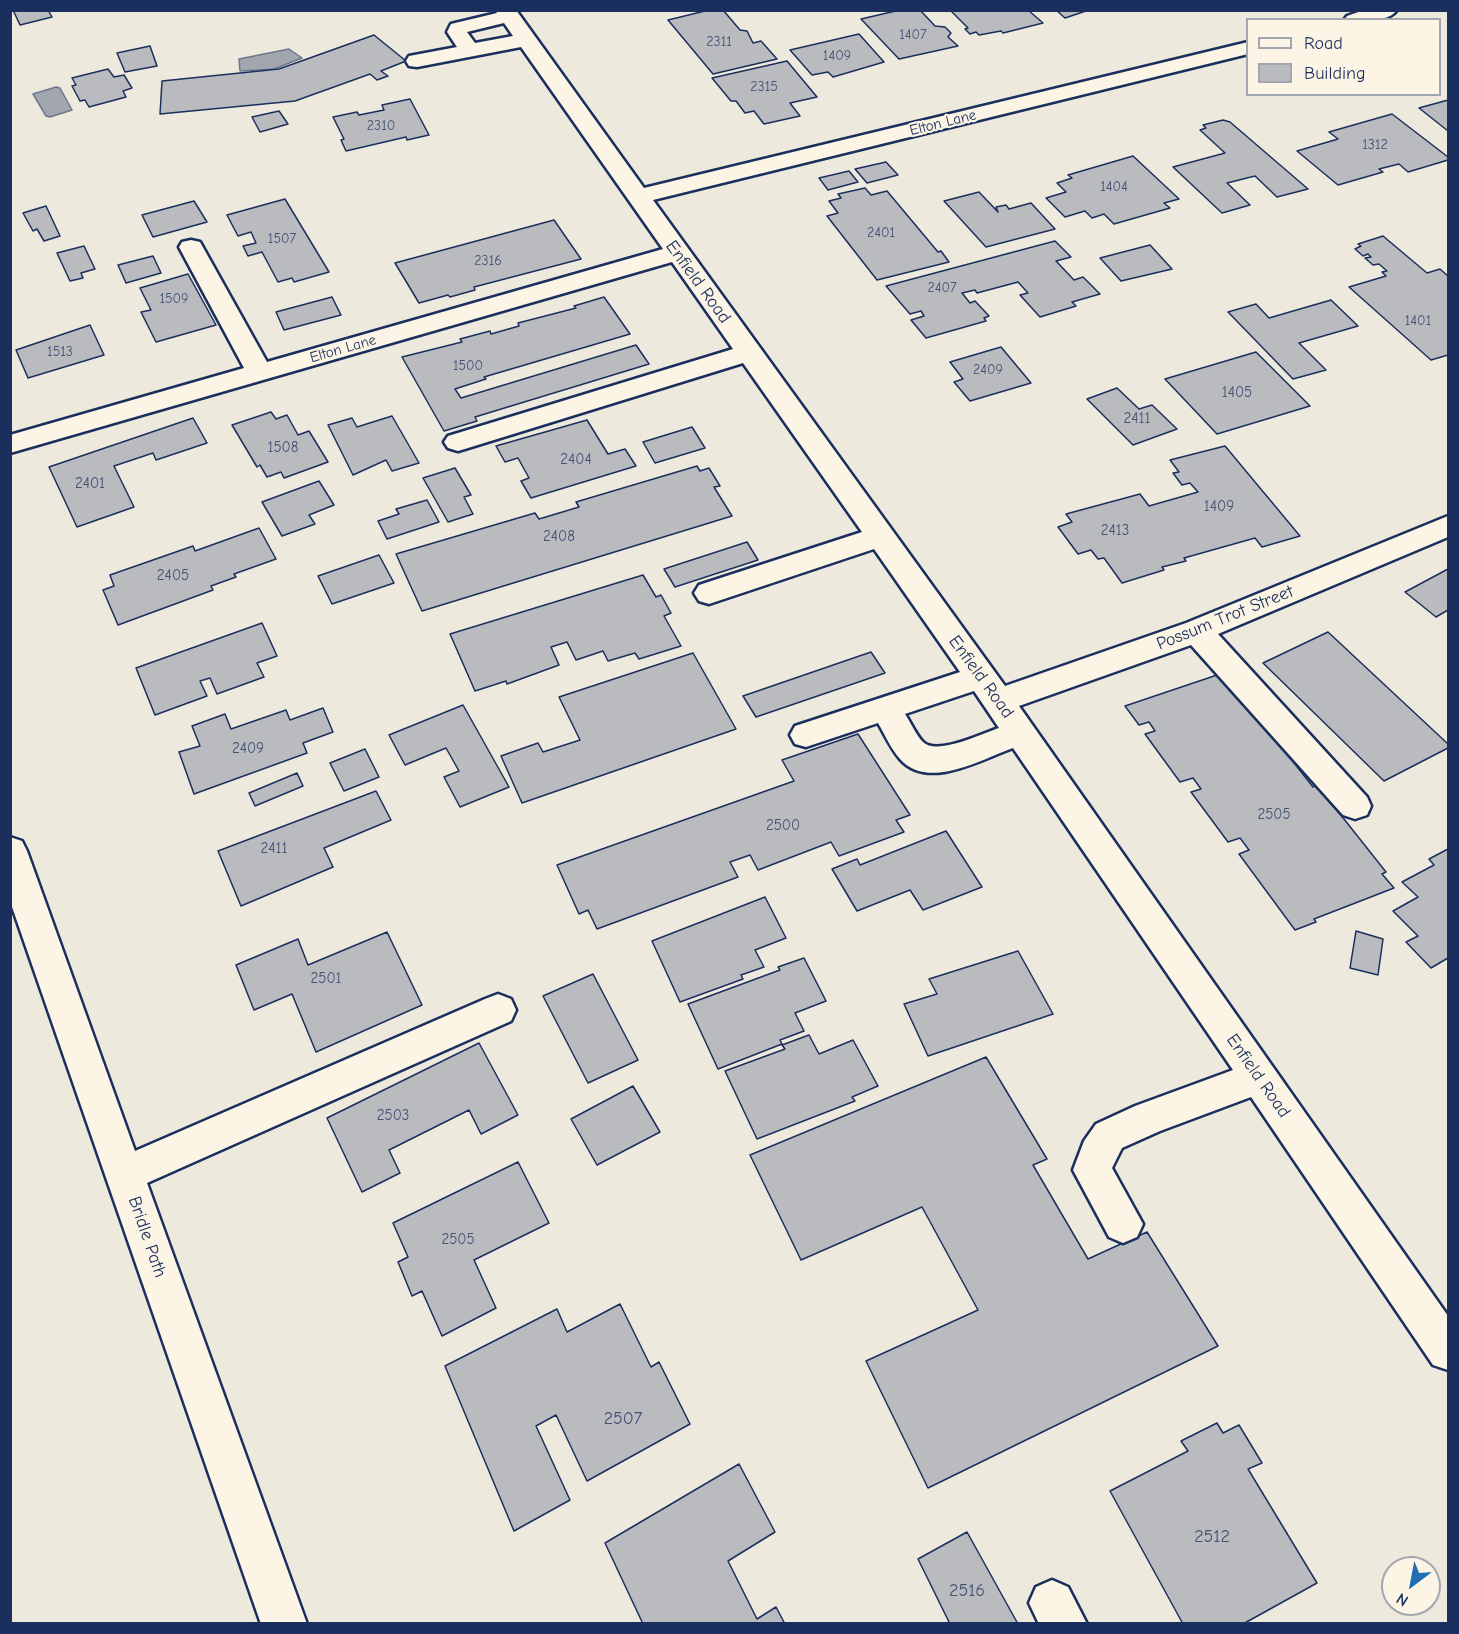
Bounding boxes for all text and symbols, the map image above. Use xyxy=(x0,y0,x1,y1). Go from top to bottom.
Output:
legend xyxy=(1246,18,1441,96)
house number: 1407 xyxy=(899,27,927,43)
text: Road xyxy=(1304,33,1343,54)
house number: 2311 xyxy=(706,34,732,50)
house number: 1409 xyxy=(823,48,851,64)
text: Building xyxy=(1304,63,1366,84)
house number: 2315 xyxy=(750,79,778,95)
street label: Elton Lane xyxy=(908,106,978,140)
house number: 2310 xyxy=(367,118,395,134)
house number: 1312 xyxy=(1362,137,1388,153)
house number: 1404 xyxy=(1100,179,1128,195)
house number: 2401 xyxy=(867,225,895,241)
house number: 1507 xyxy=(268,231,296,247)
street label: Enfield Road xyxy=(661,236,735,328)
house number: 2316 xyxy=(474,253,502,269)
house number: 2407 xyxy=(927,280,957,296)
house number: 1509 xyxy=(159,291,189,307)
house number: 1401 xyxy=(1405,313,1431,329)
street label: Elton Lane xyxy=(308,331,378,367)
house number: 1513 xyxy=(47,344,73,360)
house number: 1500 xyxy=(453,358,483,374)
house number: 2409 xyxy=(973,362,1003,378)
house number: 1405 xyxy=(1222,384,1252,402)
house number: 2411 xyxy=(1124,410,1150,428)
house number: 1508 xyxy=(268,439,298,457)
house number: 2404 xyxy=(560,451,592,469)
house number: 2401 xyxy=(75,475,105,493)
house number: 1409 xyxy=(1204,498,1234,516)
house number: 2413 xyxy=(1101,522,1129,540)
house number: 2408 xyxy=(543,528,575,546)
house number: 2405 xyxy=(157,567,189,585)
street label: Possum Trot Street xyxy=(1153,581,1297,655)
street label: Enfield Road xyxy=(944,631,1018,723)
house number: 2409 xyxy=(232,740,264,758)
house number: 2505 xyxy=(1257,806,1291,824)
house number: 2500 xyxy=(766,817,800,835)
house number: 2411 xyxy=(261,840,287,858)
house number: 2501 xyxy=(310,970,342,988)
street label: Enfield Road xyxy=(1221,1030,1295,1122)
house number: 2503 xyxy=(377,1107,409,1125)
street label: Bridle Path xyxy=(123,1194,171,1280)
house number: 2505 xyxy=(441,1231,475,1249)
house number: 2507 xyxy=(604,1408,642,1430)
house number: 2512 xyxy=(1194,1526,1230,1548)
north arrow xyxy=(1381,1556,1441,1616)
house number: 2516 xyxy=(949,1580,985,1602)
text: N xyxy=(1393,1589,1412,1610)

